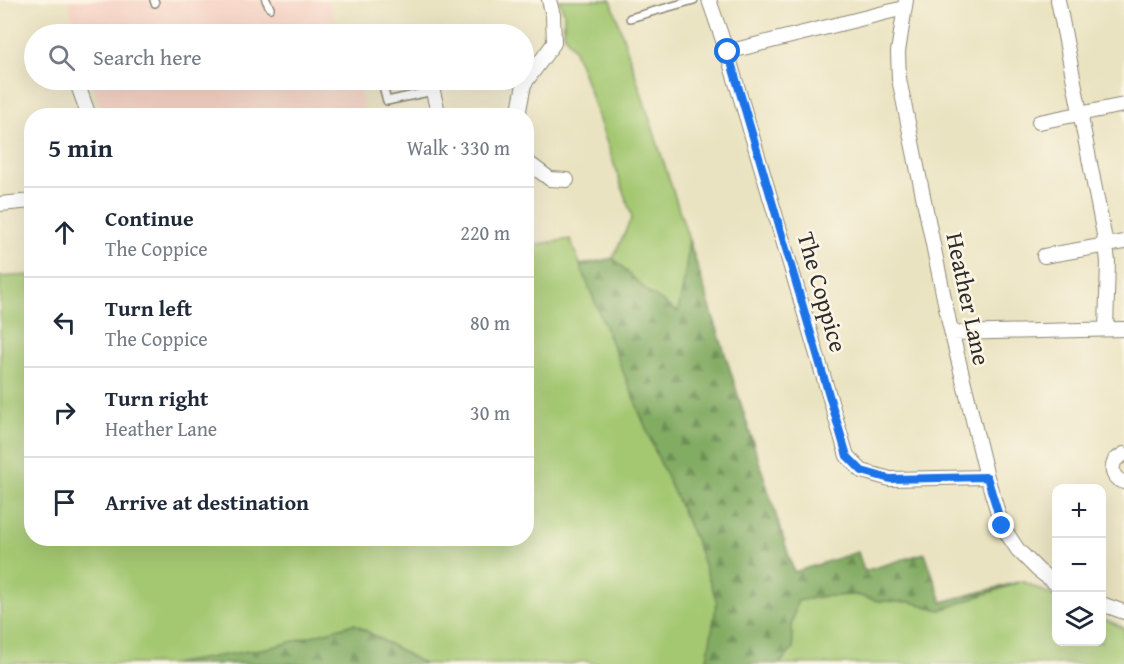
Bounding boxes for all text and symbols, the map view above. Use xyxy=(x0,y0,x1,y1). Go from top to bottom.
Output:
search box xyxy=(24,24,534,90)
route start xyxy=(714,38,740,64)
icon: search xyxy=(45,41,78,74)
text: Search here xyxy=(93,41,202,73)
text: 5 min xyxy=(48,128,113,167)
text: Walk · 330 m xyxy=(407,133,510,162)
text: Continue xyxy=(105,202,194,234)
icon: ahead xyxy=(48,216,81,249)
text: 220 m xyxy=(460,218,510,247)
street label: The Coppice xyxy=(789,228,856,356)
street label: Heather Lane xyxy=(937,229,1000,368)
text: The Coppice xyxy=(105,234,208,263)
text: Turn left xyxy=(105,292,192,324)
icon: left xyxy=(48,306,81,339)
text: 80 m xyxy=(470,308,510,337)
text: The Coppice xyxy=(105,324,208,353)
text: Turn right xyxy=(105,382,208,414)
icon: right xyxy=(48,396,81,429)
text: 30 m xyxy=(470,398,510,427)
text: Heather Lane xyxy=(105,414,217,443)
map controls xyxy=(1052,484,1106,646)
button: + xyxy=(1052,484,1106,538)
icon: arrive xyxy=(48,486,81,519)
text: Arrive at destination xyxy=(105,486,309,518)
route end xyxy=(988,512,1014,538)
button: − xyxy=(1052,538,1106,592)
button: layers xyxy=(1052,592,1106,646)

